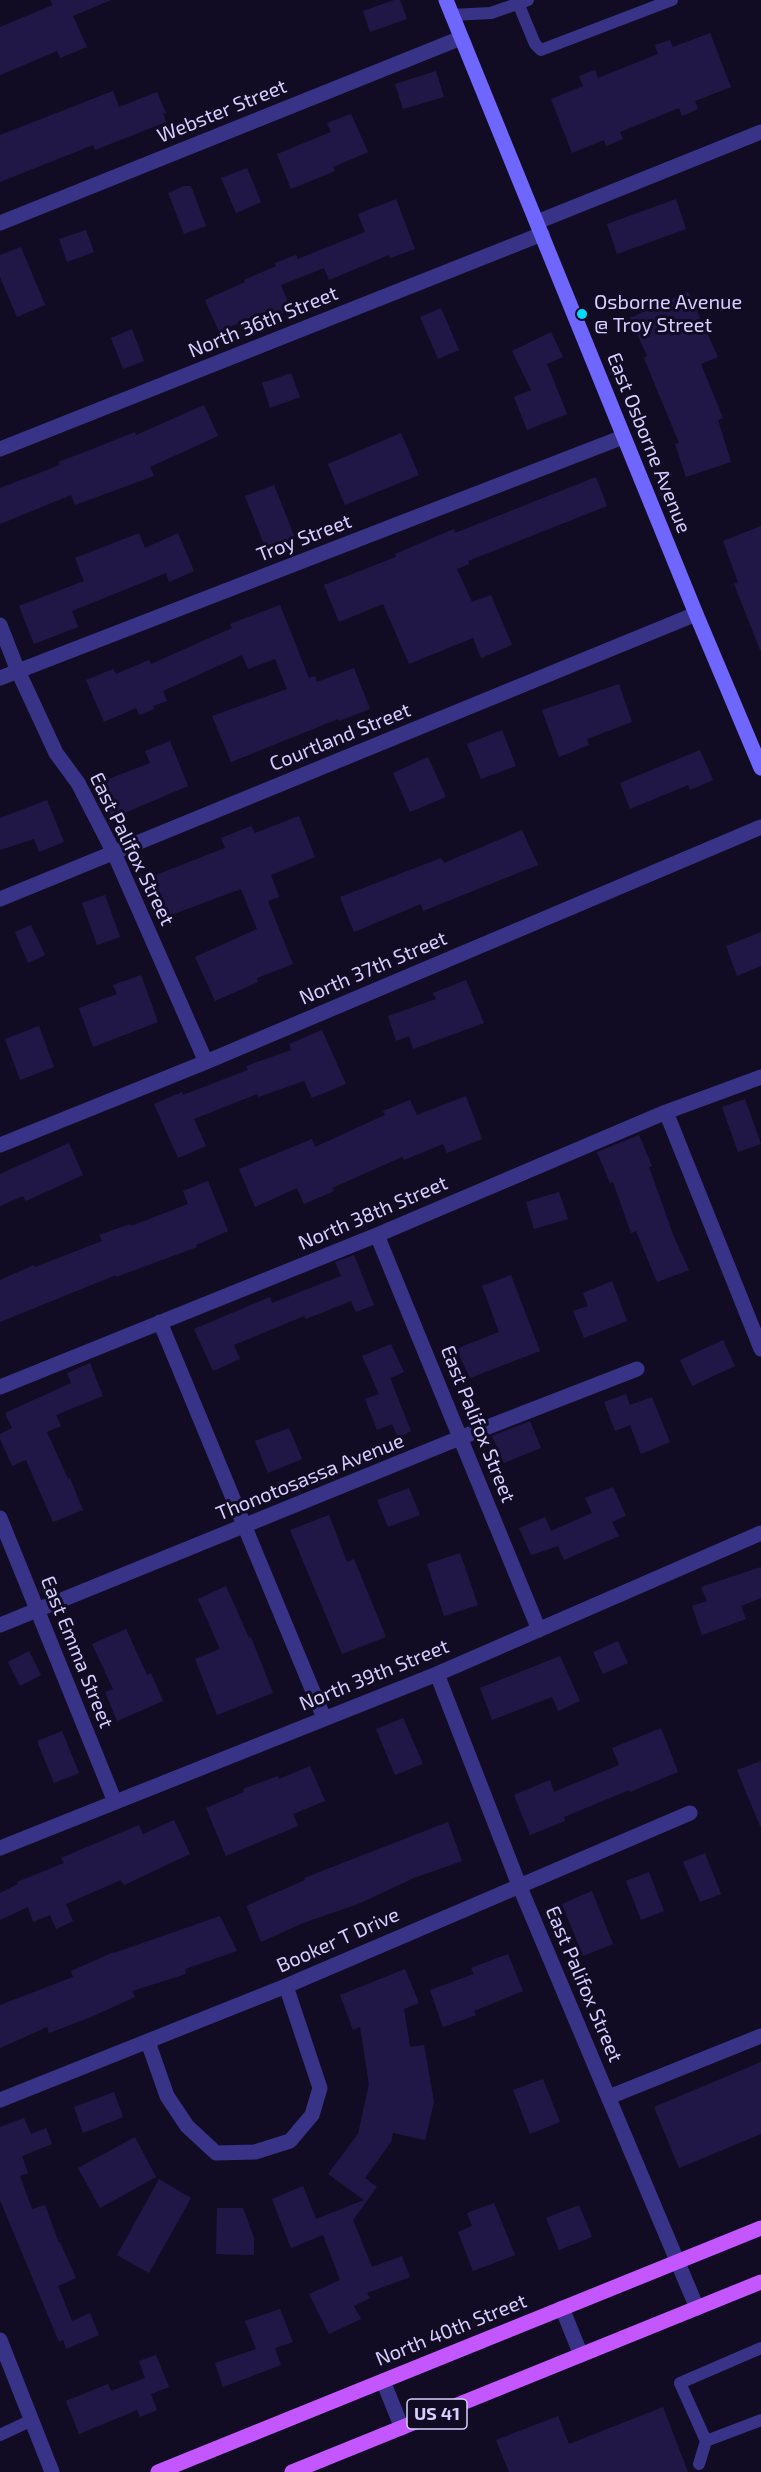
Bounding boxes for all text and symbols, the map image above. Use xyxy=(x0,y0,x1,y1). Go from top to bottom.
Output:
street label: Webster Street xyxy=(154,74,290,148)
street label: North 36th Street xyxy=(185,281,341,363)
place label: Osborne Avenue @ Troy Street xyxy=(594,290,742,337)
marker: Osborne Avenue @ Troy Street xyxy=(575,307,589,321)
street label: East Osborne Avenue xyxy=(602,349,696,537)
street label: Troy Street xyxy=(253,509,355,567)
street label: Courtland Street xyxy=(266,698,414,776)
street label: East Palifox Street xyxy=(85,769,179,929)
street label: North 37th Street xyxy=(296,926,450,1010)
street label: North 38th Street xyxy=(295,1171,451,1255)
street label: East Palifox Street xyxy=(436,1342,520,1506)
street label: Thonotosassa Avenue xyxy=(213,1428,407,1526)
street label: East Emma Street xyxy=(36,1573,118,1731)
street label: North 39th Street xyxy=(296,1634,452,1716)
street label: Booker T Drive xyxy=(273,1902,403,1978)
street label: East Palifox Street xyxy=(540,1902,628,2066)
street label: North 40th Street xyxy=(372,2289,530,2371)
road number: US 41 xyxy=(407,2399,467,2429)

